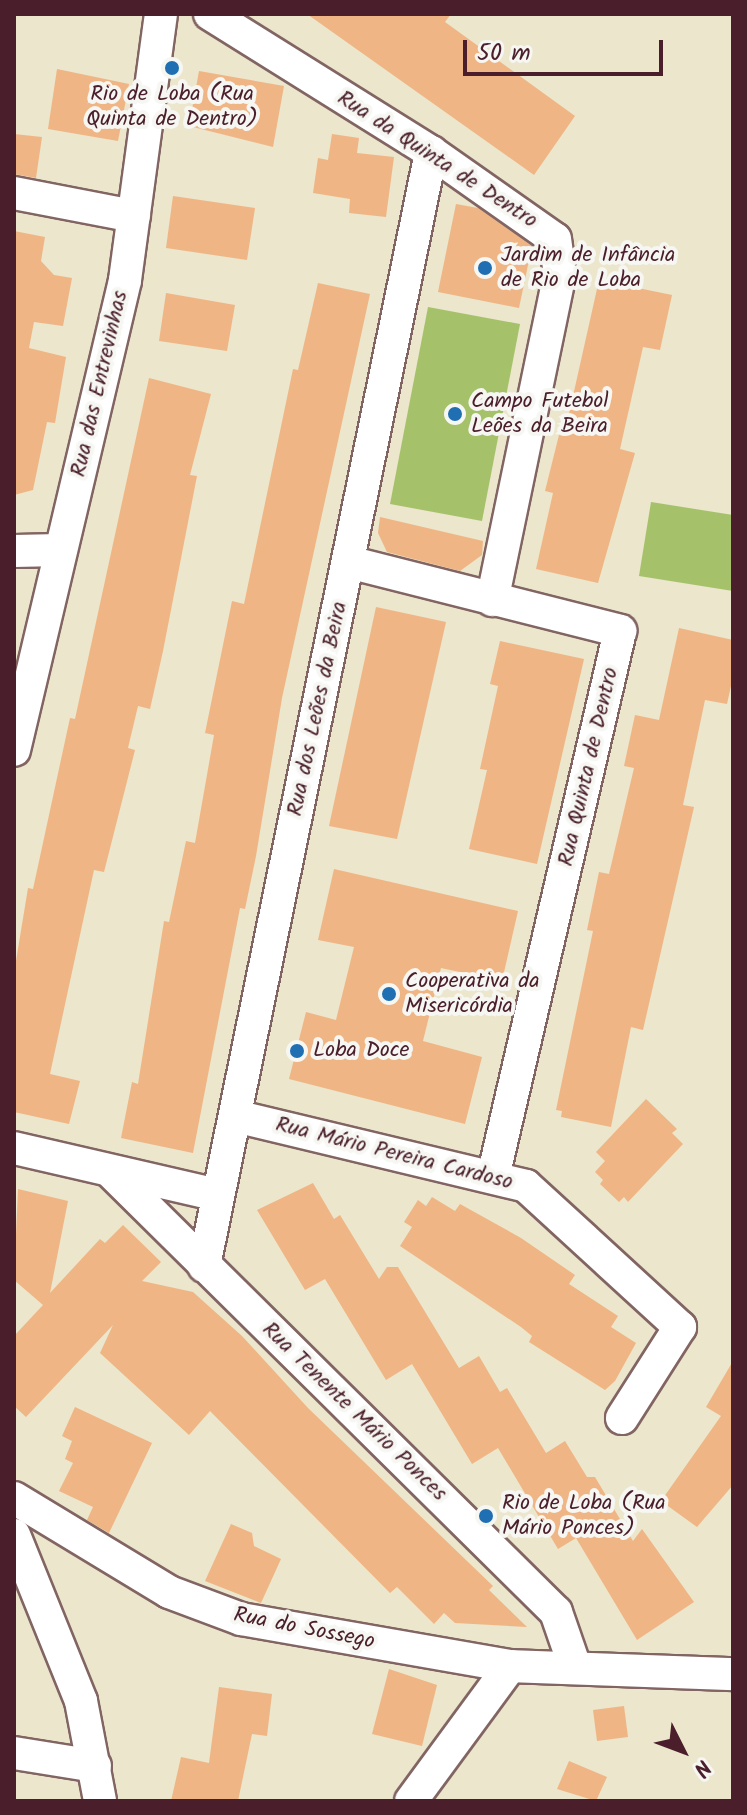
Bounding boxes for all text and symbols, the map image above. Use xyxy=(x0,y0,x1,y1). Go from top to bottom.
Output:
scale bar xyxy=(467,24,667,74)
text: 50 m xyxy=(477,34,531,73)
marker: Rio de Loba (Rua Quinta de Dentro) xyxy=(163,59,181,77)
place label: Rio de Loba (Rua Quinta de Dentro) xyxy=(86,81,258,132)
street label: Rua da Quinta de Dentro xyxy=(332,85,542,235)
place label: Jardim de Infância de Rio de Loba xyxy=(501,242,675,294)
marker: Jardim de Infância de Rio de Loba xyxy=(476,259,494,277)
street label: Rua das Entrevinhas xyxy=(66,288,134,480)
place label: Campo Futebol Leões da Beira xyxy=(471,388,609,440)
marker: Campo Futebol Leões da Beira xyxy=(446,405,464,423)
street label: Rua dos Leões da Beira xyxy=(282,599,354,819)
street label: Rua Quinta de Dentro xyxy=(553,665,625,869)
place label: Cooperativa da Misericórdia xyxy=(405,968,540,1020)
marker: Cooperativa da Misericórdia xyxy=(380,985,398,1003)
place label: Loba Doce xyxy=(313,1038,410,1064)
marker: Loba Doce xyxy=(288,1042,306,1060)
street label: Rua Mário Pereira Cardoso xyxy=(273,1112,515,1196)
street label: Rua Tenente Mário Ponces xyxy=(256,1317,452,1507)
place label: Rio de Loba (Rua Mário Ponces) xyxy=(502,1490,666,1542)
marker: Rio de Loba (Rua Mário Ponces) xyxy=(477,1507,495,1525)
street label: Rua do Sossego xyxy=(231,1602,377,1656)
north arrow xyxy=(643,1711,723,1791)
text: N xyxy=(684,1751,719,1784)

